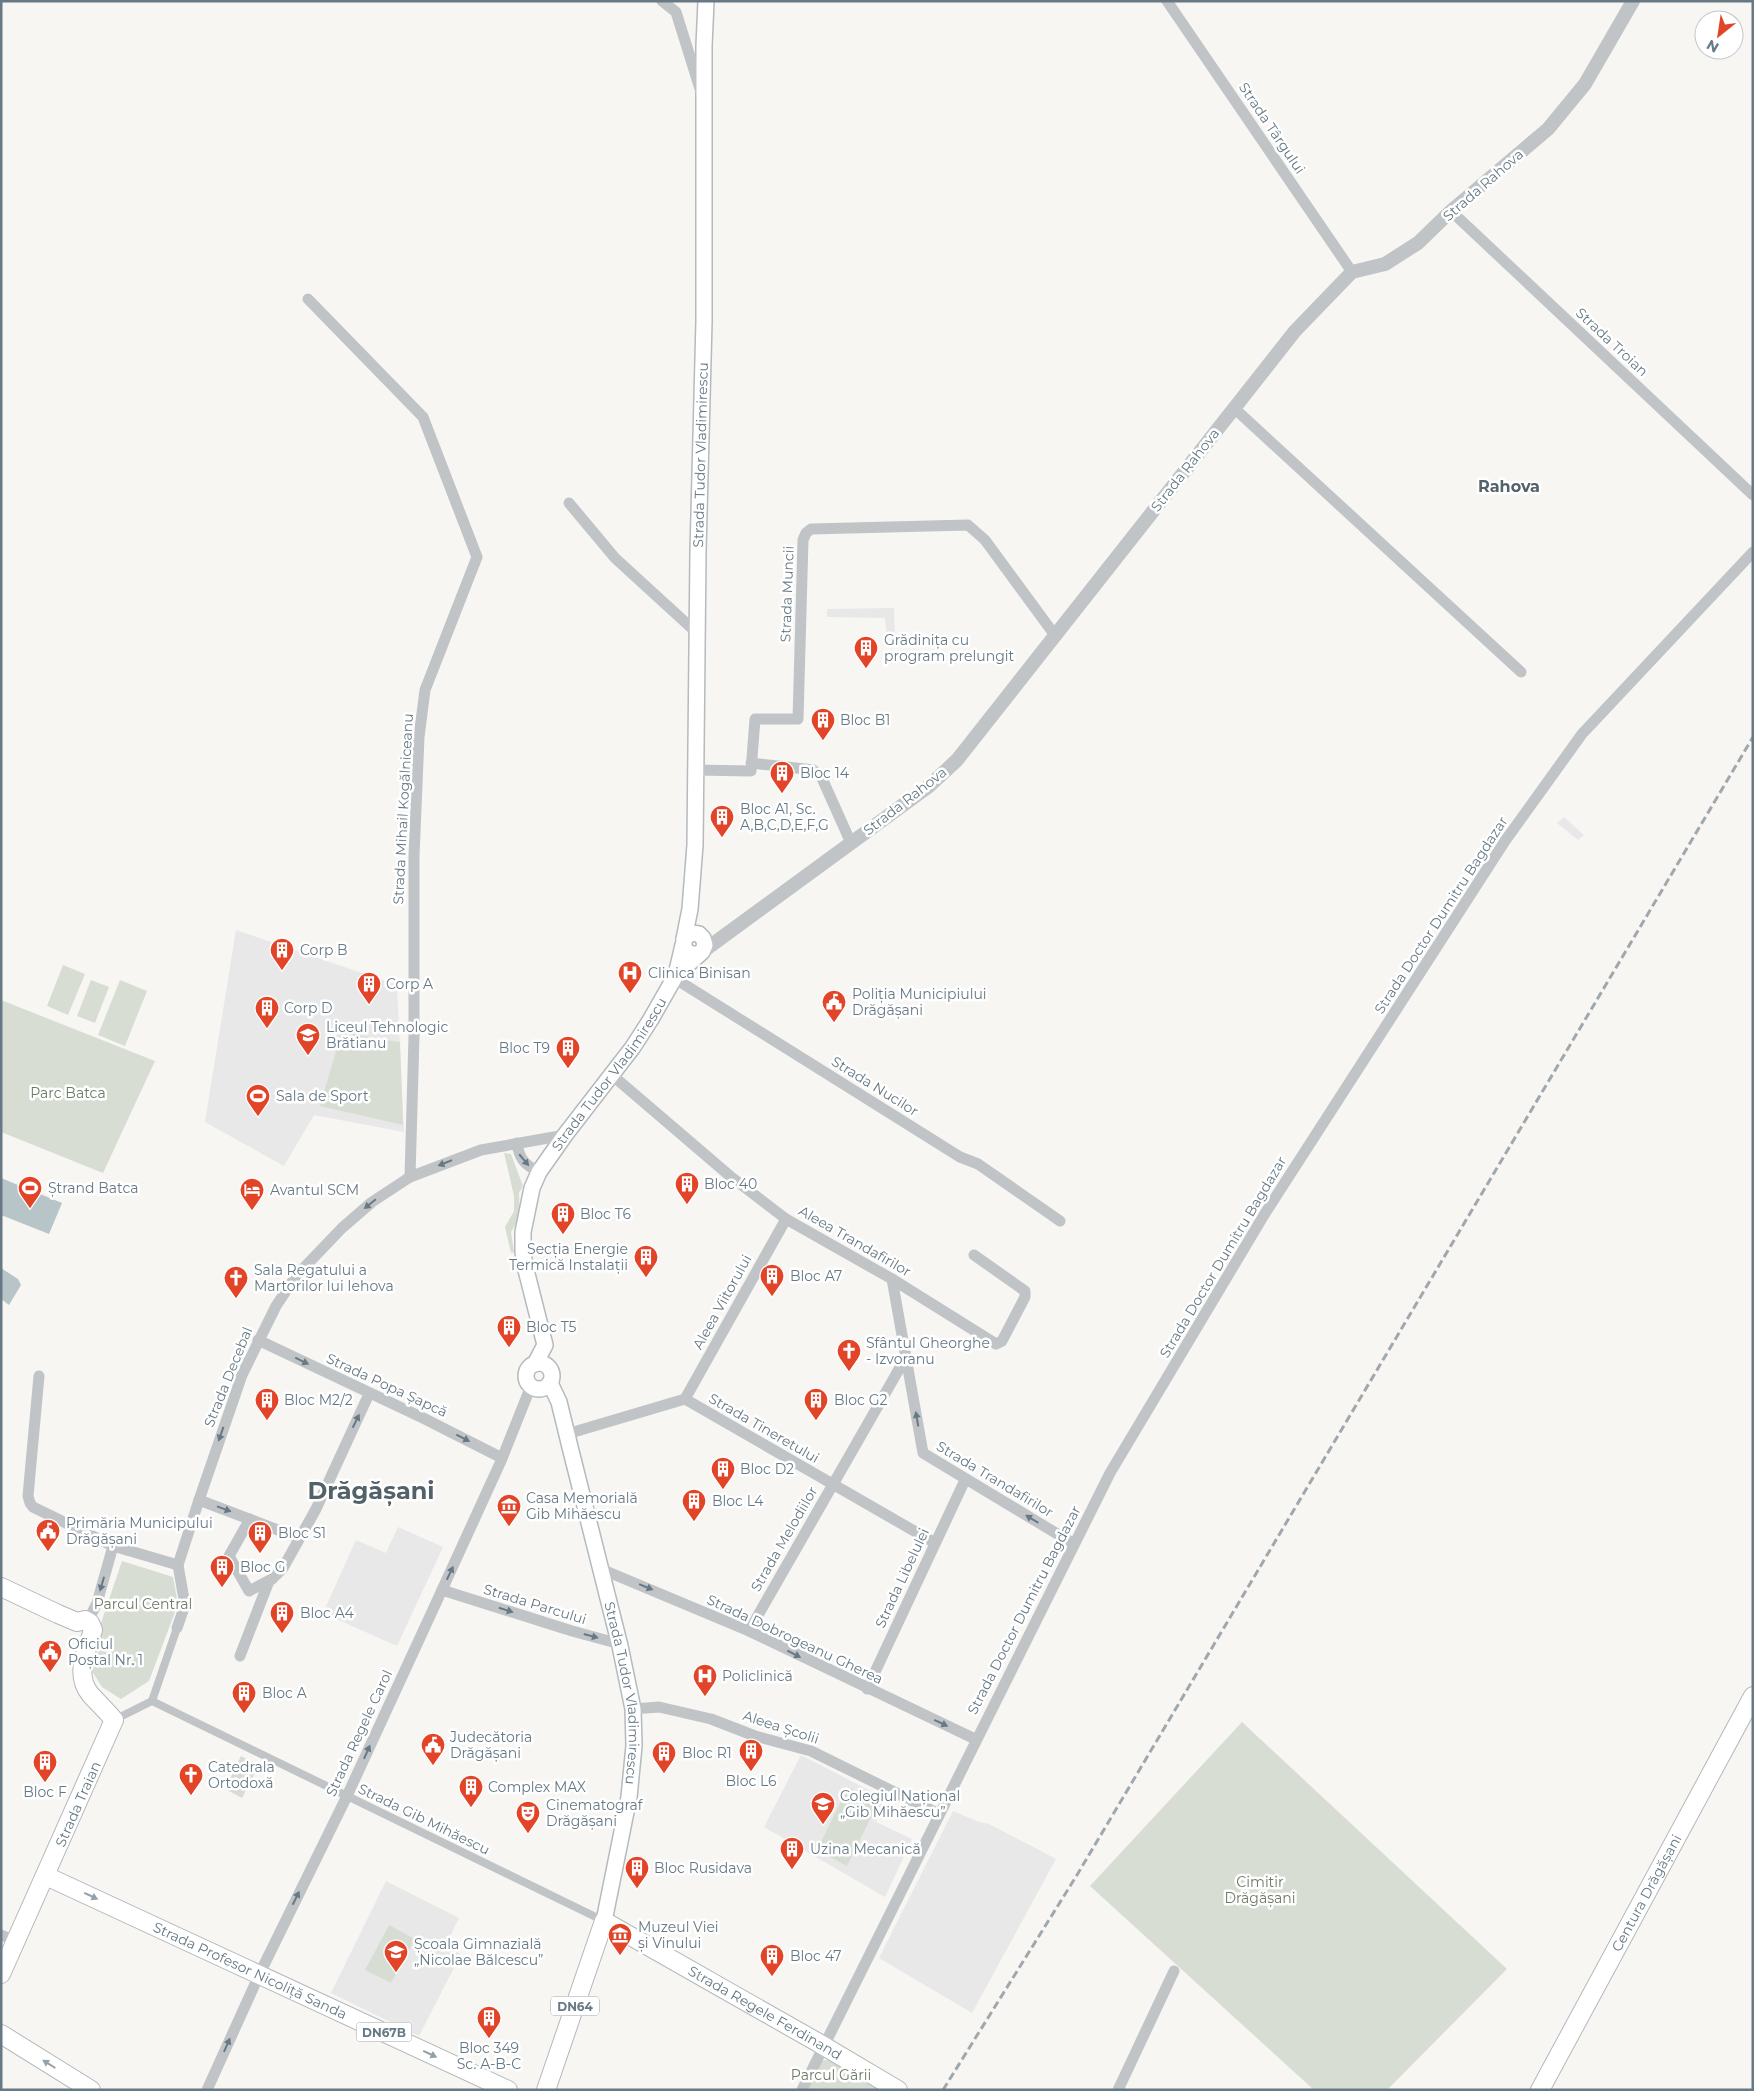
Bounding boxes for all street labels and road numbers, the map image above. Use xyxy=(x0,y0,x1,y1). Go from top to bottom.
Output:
street label: Strada Târgului xyxy=(1235,79,1309,177)
street label: Strada Rahova xyxy=(1439,145,1527,225)
street label: Strada Troian xyxy=(1572,304,1652,380)
street label: Strada Tudor Vladimirescu xyxy=(689,362,712,548)
street label: Strada Rahova xyxy=(1147,425,1223,515)
street label: Strada Muncii xyxy=(776,545,798,643)
street label: Strada Mihail Kogălniceanu xyxy=(389,713,417,905)
street label: Strada Rahova xyxy=(860,763,950,839)
street label: Strada Doctor Dumitru Bagdazar xyxy=(1370,813,1512,1017)
street label: Strada Tudor Vladimirescu xyxy=(548,994,670,1154)
street label: Strada Nucilor xyxy=(828,1052,922,1120)
street label: Strada Doctor Dumitru Bagdazar xyxy=(1156,1153,1291,1361)
street label: Aleea Trandafirilor xyxy=(796,1202,915,1281)
street label: Aleea Viitorului xyxy=(689,1251,755,1353)
street label: Strada Decebal xyxy=(200,1324,256,1430)
street label: Strada Popa Șapcă xyxy=(323,1349,450,1422)
street label: Strada Tineretului xyxy=(706,1389,822,1467)
street label: Strada Trandafirilor xyxy=(933,1437,1057,1521)
street label: Strada Melodiilor xyxy=(747,1483,822,1595)
street label: Strada Doctor Dumitru Bagdazar xyxy=(963,1502,1085,1717)
street label: Strada Libelulei xyxy=(871,1525,933,1631)
street label: Strada Parcului xyxy=(481,1580,589,1628)
street label: Strada Dobrogeanu Gherea xyxy=(704,1590,886,1688)
street label: Strada Tudor Vladimirescu xyxy=(600,1600,643,1786)
street label: Strada Regele Carol xyxy=(322,1667,396,1799)
street label: Aleea Școlii xyxy=(740,1706,821,1749)
street label: Strada Traian xyxy=(51,1758,105,1850)
street label: Strada Gib Mihăescu xyxy=(355,1779,493,1859)
street label: Centura Drăgășani xyxy=(1608,1831,1686,1955)
street label: Strada Profesor Nicoliță Sanda xyxy=(150,1918,350,2023)
street label: Strada Regele Ferdinand xyxy=(685,1962,845,2064)
road number: DN64 xyxy=(551,1996,599,2015)
road number: DN67B xyxy=(356,2022,412,2041)

